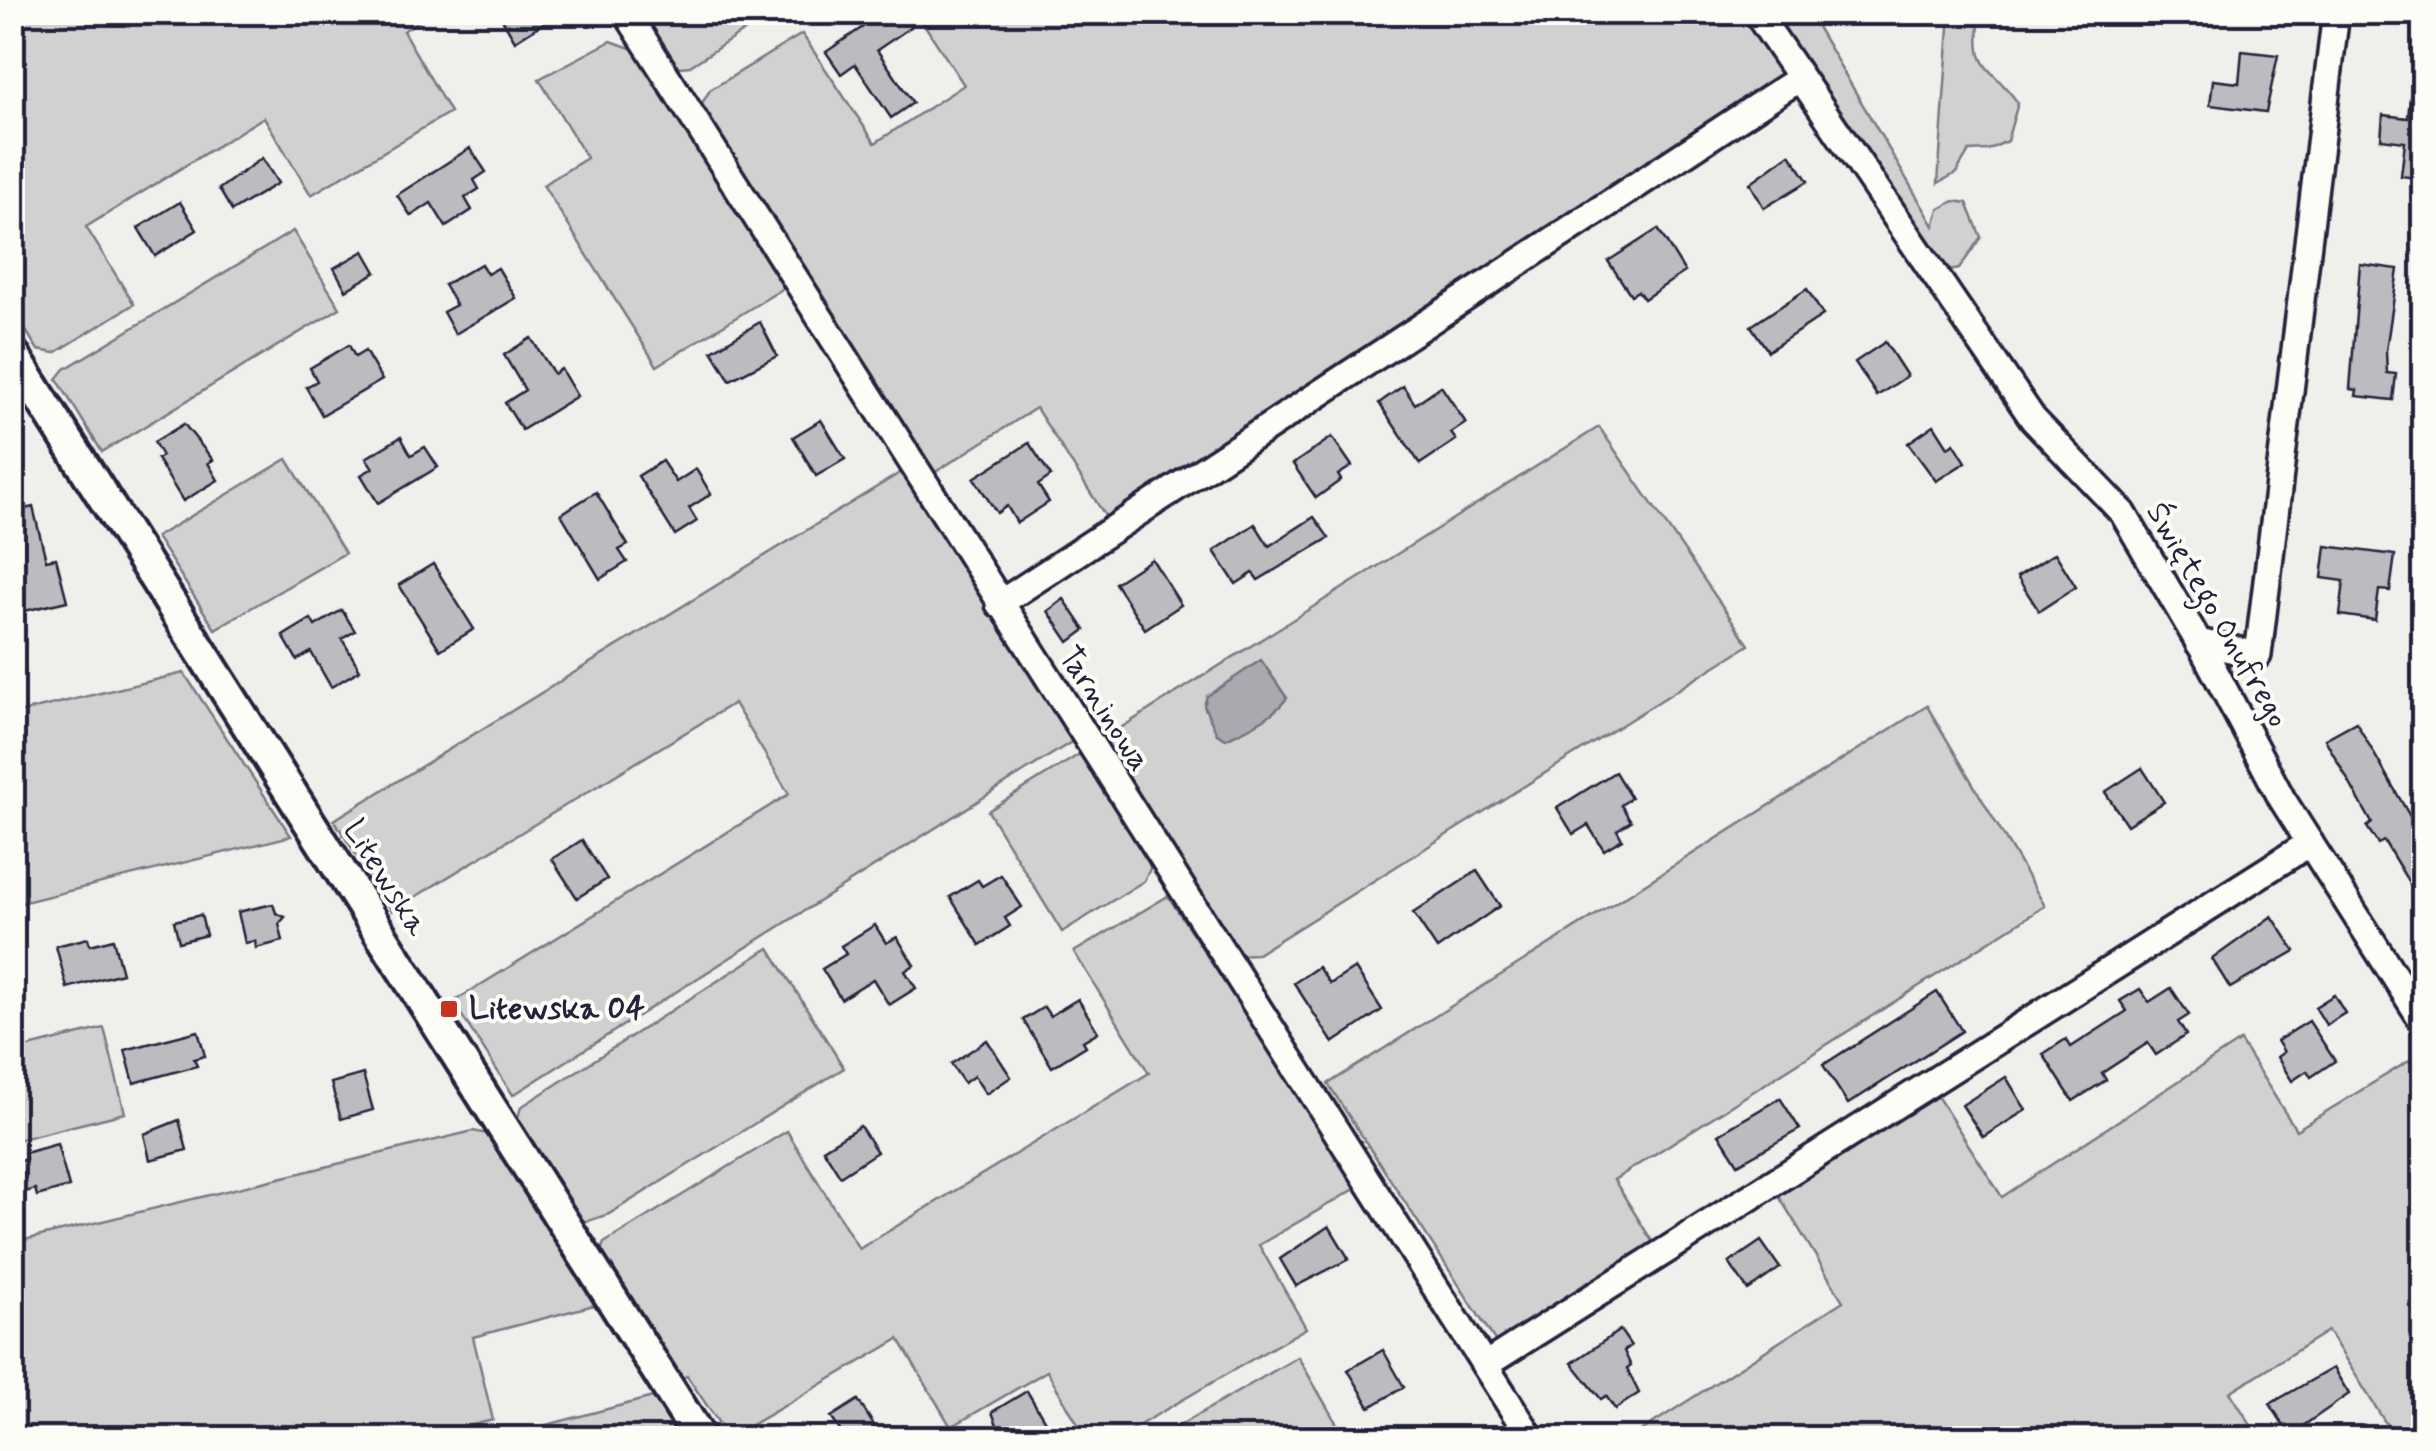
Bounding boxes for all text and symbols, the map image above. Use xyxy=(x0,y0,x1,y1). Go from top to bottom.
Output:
street label: Świętego Onufrego xyxy=(2133,495,2298,737)
street label: Tarninowa xyxy=(1048,638,1160,780)
street label: Litewska xyxy=(333,812,438,945)
place label: Litewska 04 xyxy=(469,988,645,1030)
marker: Litewska 04 xyxy=(438,998,460,1020)

